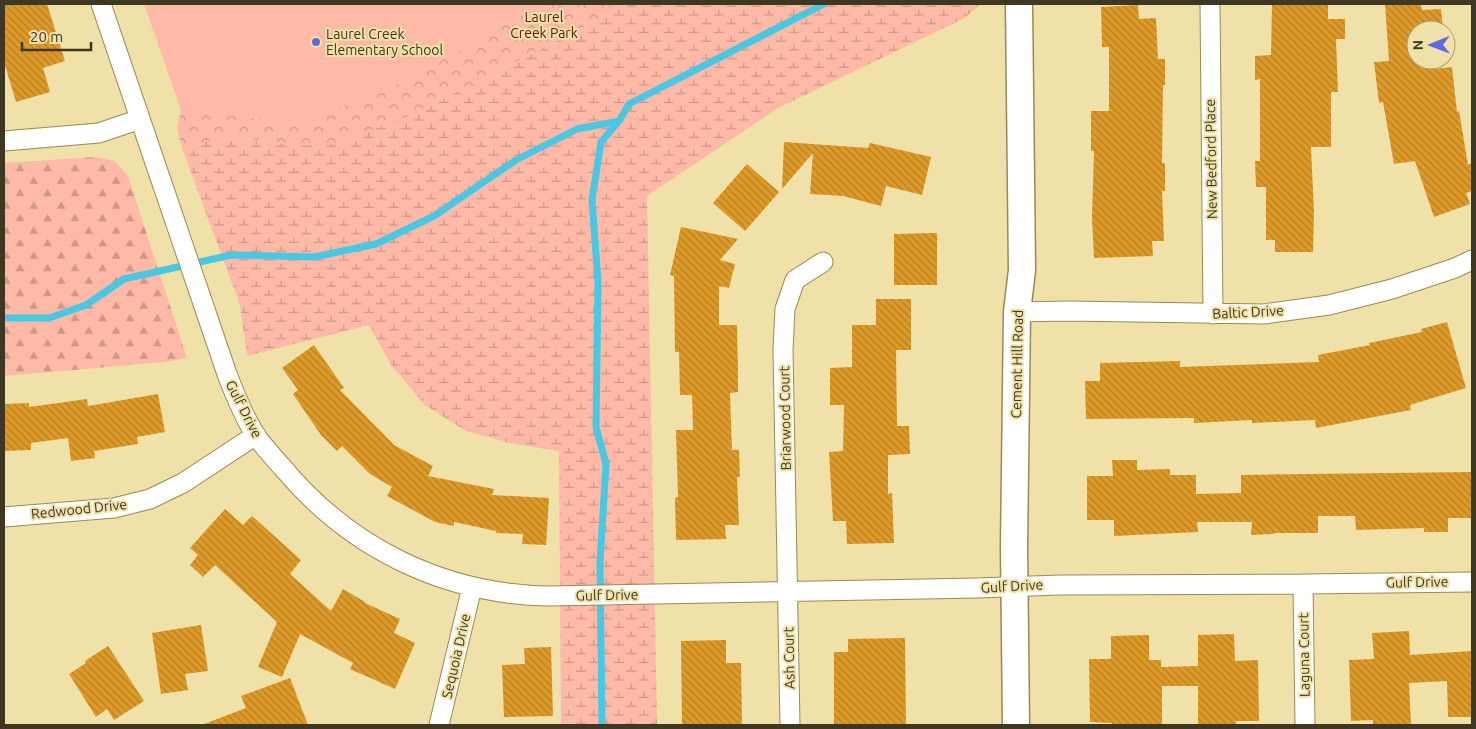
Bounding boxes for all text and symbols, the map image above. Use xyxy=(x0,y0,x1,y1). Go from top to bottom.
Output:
park label: Laurel Creek Park xyxy=(510,9,578,41)
scale bar xyxy=(22,20,91,52)
north arrow xyxy=(1406,20,1456,70)
place label: Laurel Creek Elementary School xyxy=(326,26,444,58)
text: 20 m xyxy=(30,28,63,45)
marker: Laurel Creek Elementary School xyxy=(310,36,322,48)
text: N xyxy=(1410,40,1426,51)
street label: New Bedford Place xyxy=(1202,99,1220,219)
street label: Baltic Drive xyxy=(1212,302,1284,322)
street label: Cement Hill Road xyxy=(1008,309,1026,419)
street label: Briarwood Court xyxy=(776,365,794,470)
street label: Gulf Drive xyxy=(223,377,265,441)
street label: Redwood Drive xyxy=(30,496,128,522)
street label: Gulf Drive xyxy=(1386,573,1448,591)
street label: Gulf Drive xyxy=(980,576,1044,596)
street label: Gulf Drive xyxy=(576,586,638,604)
street label: Sequoia Drive xyxy=(438,612,474,700)
street label: Laguna Court xyxy=(1295,612,1313,697)
street label: Ash Court xyxy=(780,626,798,689)

